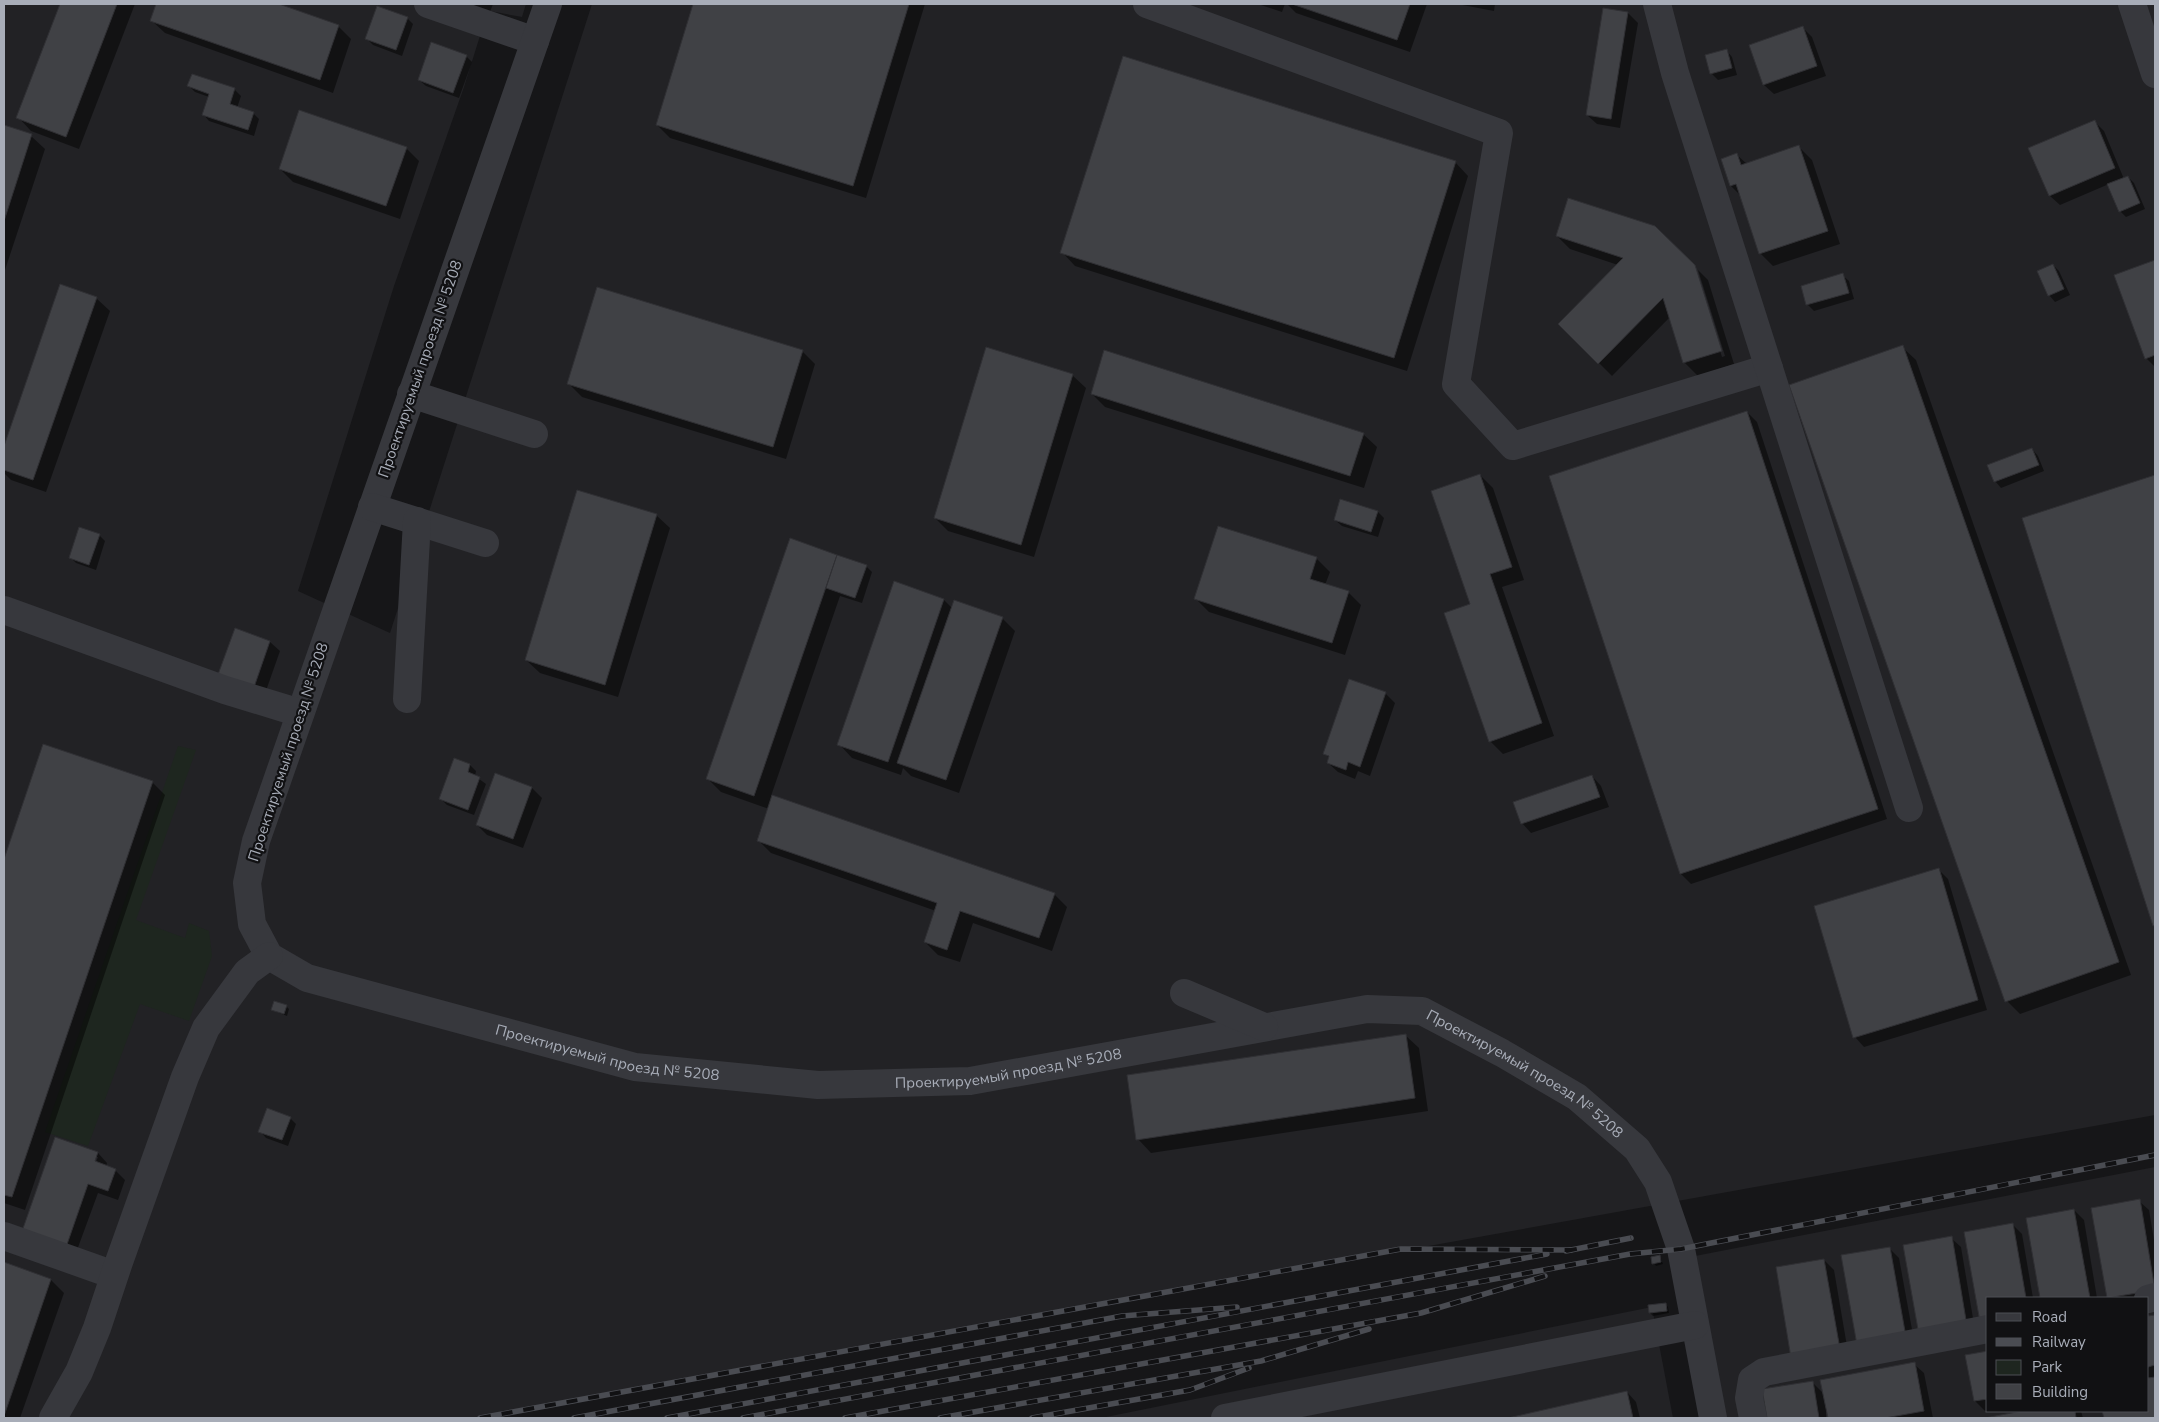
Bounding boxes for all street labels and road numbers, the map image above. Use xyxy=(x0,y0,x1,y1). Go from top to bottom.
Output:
street label: Проектируемый проезд № 5208 xyxy=(373,257,467,481)
street label: Проектируемый проезд № 5208 xyxy=(243,640,333,864)
street label: Проектируемый проезд № 5208 xyxy=(1423,1005,1627,1143)
street label: Проектируемый проезд № 5208 xyxy=(493,1020,720,1085)
street label: Проектируемый проезд № 5208 xyxy=(894,1044,1123,1093)

